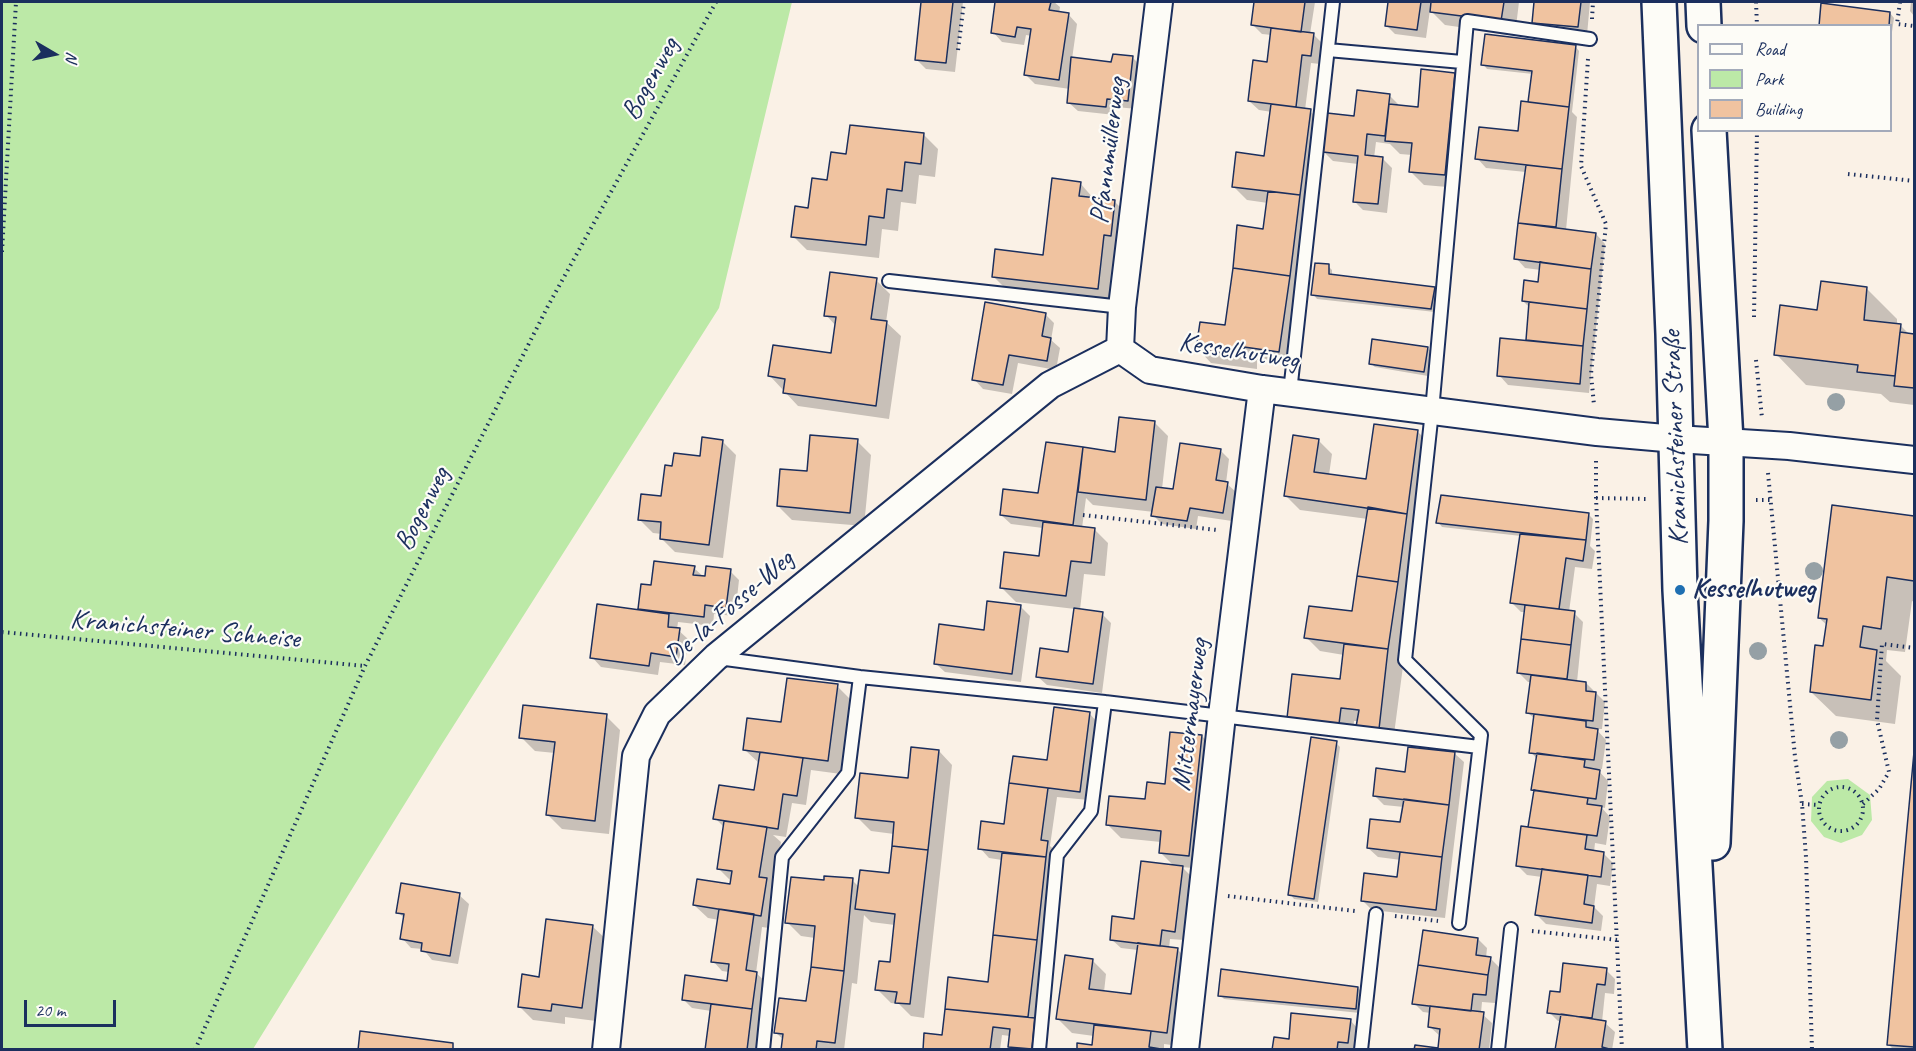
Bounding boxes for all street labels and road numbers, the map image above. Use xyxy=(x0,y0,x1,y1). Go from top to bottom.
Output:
street label: Bogenweg xyxy=(615,32,687,126)
street label: Pfannmüllerweg xyxy=(1083,76,1135,226)
street label: Kesselhutweg xyxy=(1177,326,1301,378)
street label: Kranichsteiner Straße xyxy=(1655,330,1697,546)
street label: Bogenweg xyxy=(388,461,458,557)
street label: De-la-Fosse-Weg xyxy=(659,543,801,673)
street label: Kranichsteiner Schneise xyxy=(69,603,301,657)
street label: Mittermayerweg xyxy=(1165,637,1217,793)

